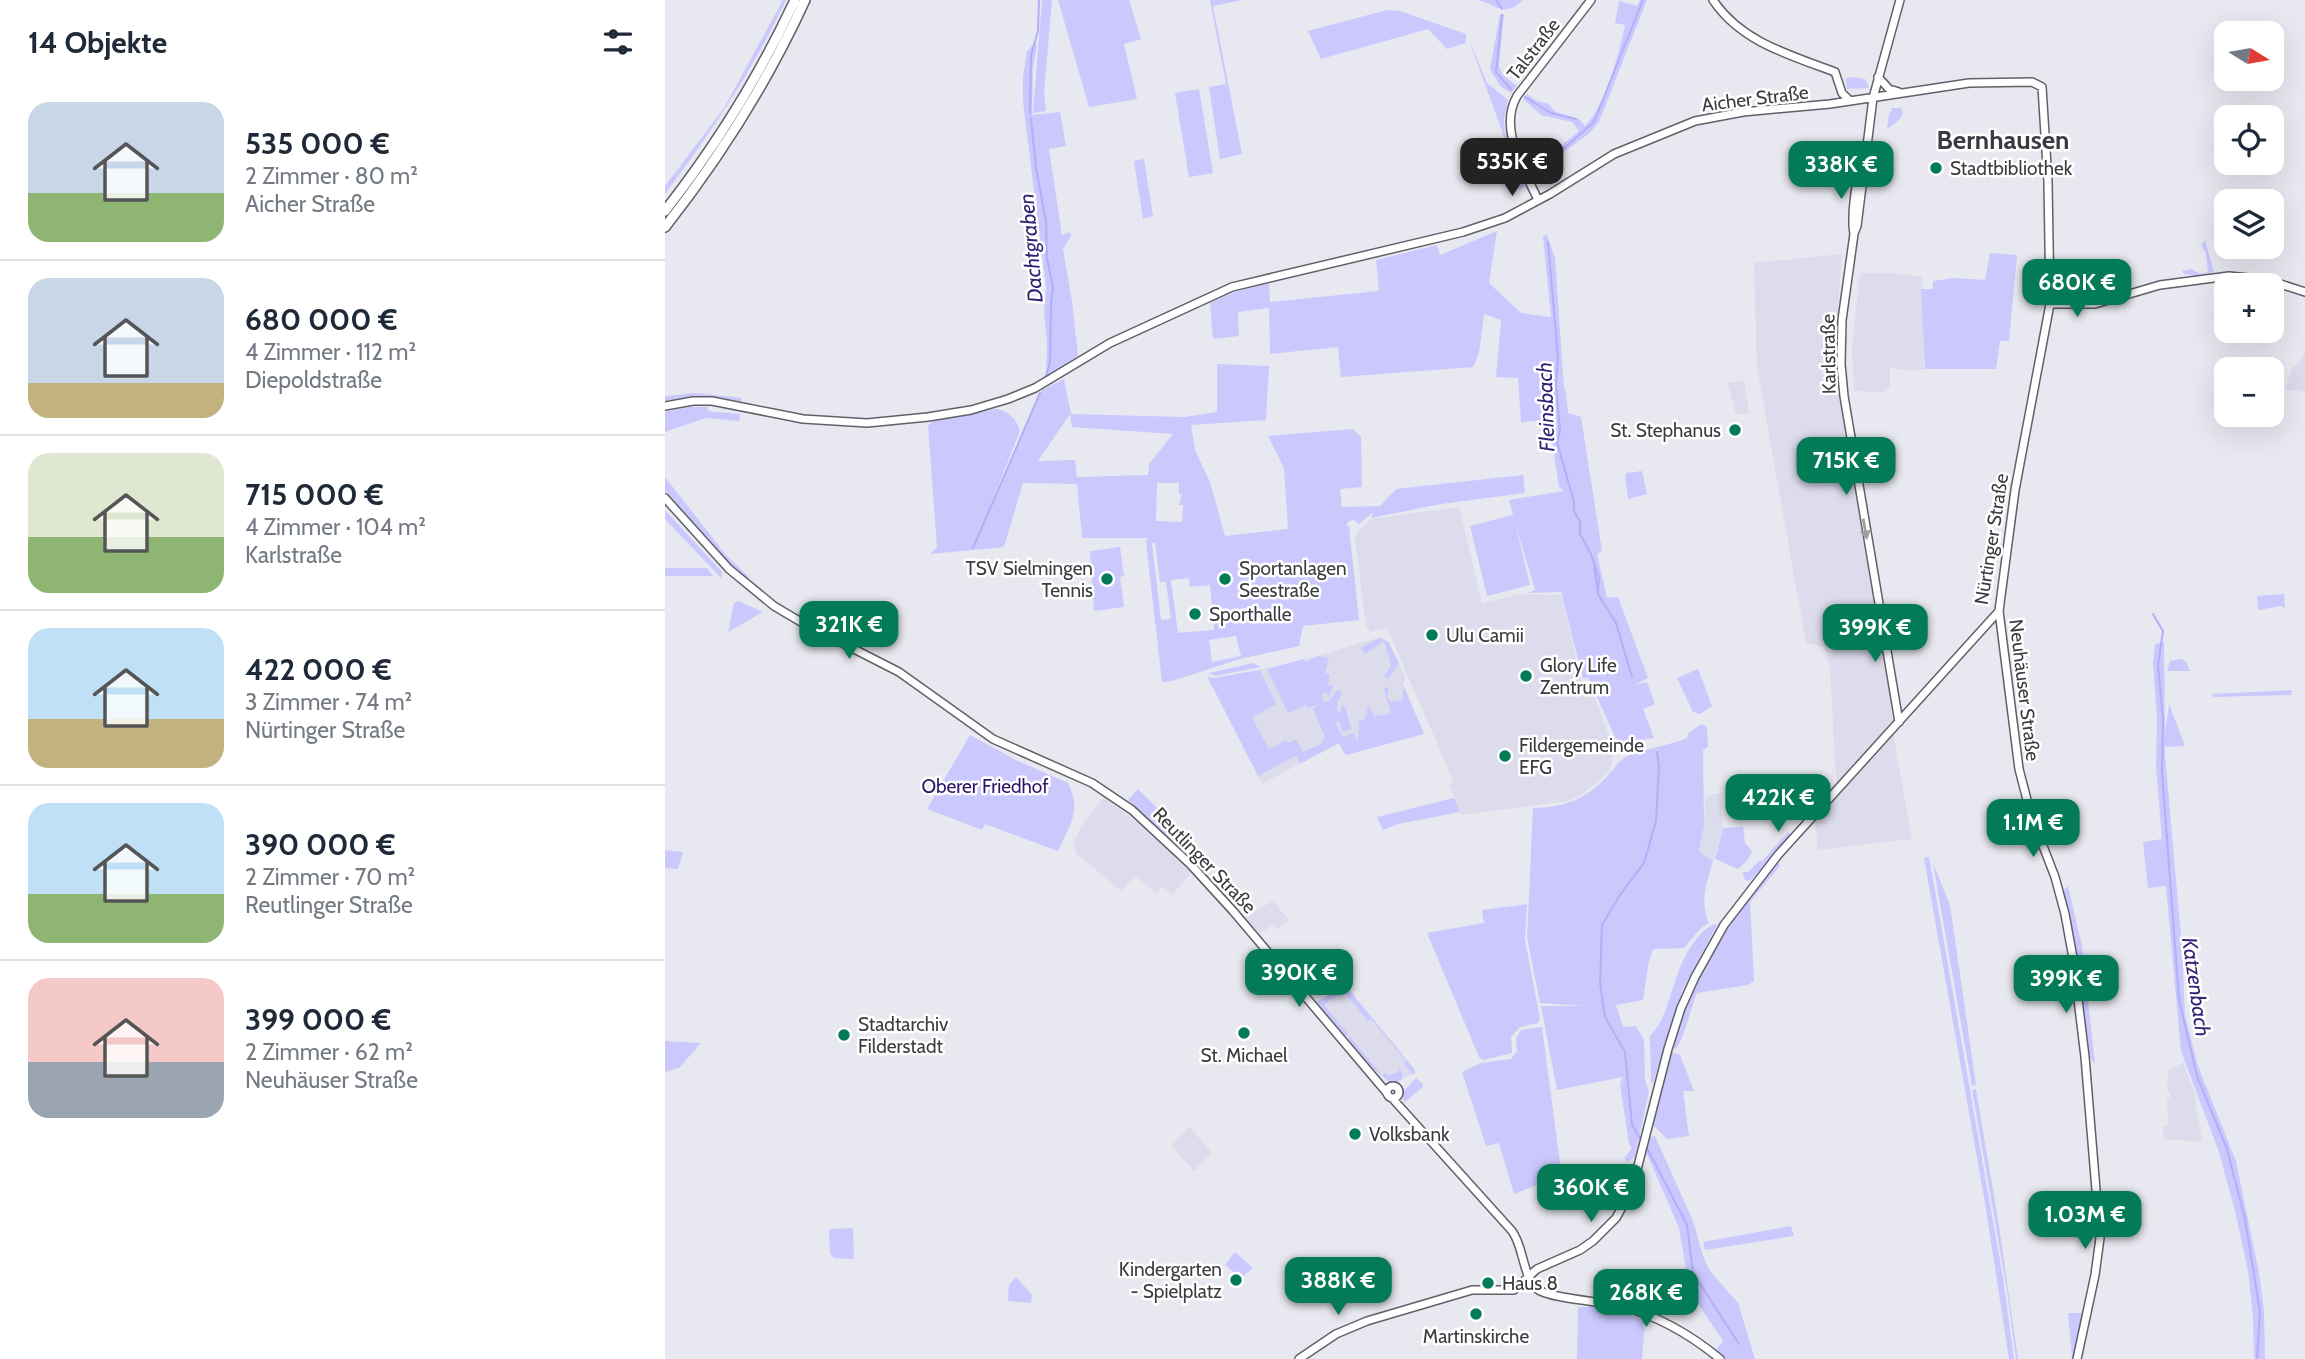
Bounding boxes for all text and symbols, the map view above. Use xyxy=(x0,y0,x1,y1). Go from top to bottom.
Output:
street label: Talstraße xyxy=(1502,13,1565,85)
north arrow xyxy=(2214,21,2284,91)
map controls xyxy=(2214,21,2284,427)
icon: filters xyxy=(599,23,637,61)
text: 14 Objekte xyxy=(28,24,167,61)
street label: Aicher Straße xyxy=(1700,81,1810,116)
button: locate xyxy=(2214,105,2284,175)
district label: Bernhausen xyxy=(1937,124,2069,156)
text: 535 000 € xyxy=(245,125,390,162)
icon: home xyxy=(84,130,168,214)
pin: 535K € xyxy=(1455,138,1569,198)
pin: 338K € xyxy=(1784,142,1898,201)
text: 535K € xyxy=(1476,147,1548,175)
text: 338K € xyxy=(1804,150,1878,178)
place label: Stadtbibliothek xyxy=(1950,157,2073,180)
marker: Stadtbibliothek xyxy=(1928,160,1944,176)
text: 2 Zimmer · 80 m² xyxy=(245,162,418,190)
button: layers xyxy=(2214,189,2284,259)
text: Aicher Straße xyxy=(245,190,375,218)
water label: Dachtgraben xyxy=(1013,192,1048,304)
pin: 680K € xyxy=(2020,260,2134,319)
text: 680K € xyxy=(2038,268,2116,296)
button: + xyxy=(2214,273,2284,343)
text: 680 000 € xyxy=(245,301,397,338)
icon: home xyxy=(84,306,168,390)
street label: Karlstraße xyxy=(1816,313,1841,394)
text: 4 Zimmer · 112 m² xyxy=(245,338,416,366)
button: − xyxy=(2214,357,2284,427)
water label: Fleinsbach xyxy=(1531,362,1560,452)
text: Diepoldstraße xyxy=(245,366,382,394)
place label: St. Stephanus xyxy=(1610,419,1721,442)
marker: St. Stephanus xyxy=(1727,422,1743,438)
pin: 715K € xyxy=(1789,438,1903,497)
text: 715K € xyxy=(1813,446,1879,474)
street label: Nürtinger Straße xyxy=(1970,472,2013,606)
text: 715 000 € xyxy=(245,476,384,513)
icon: home xyxy=(84,481,168,565)
text: 4 Zimmer · 104 m² xyxy=(245,513,426,541)
one-way arrow xyxy=(1860,518,1871,540)
text: Karlstraße xyxy=(245,541,342,569)
place label: TSV Sielmingen Tennis xyxy=(966,557,1093,602)
place label: Sportanlagen Seestraße xyxy=(1239,557,1347,602)
marker: TSV Sielmingen Tennis xyxy=(1099,571,1115,587)
marker: Sportanlagen Seestraße xyxy=(1217,571,1233,587)
pin: 321K € xyxy=(792,602,906,661)
place label: Sporthalle xyxy=(1209,603,1292,626)
pin: 399K € xyxy=(1818,604,1932,664)
marker: Sporthalle xyxy=(1187,606,1203,622)
text: 321K € xyxy=(815,610,883,638)
text: 399K € xyxy=(1839,613,1911,641)
street label: Neuhäuser Straße xyxy=(2004,618,2045,763)
place label: Ulu Camii xyxy=(1446,624,1524,647)
marker: Ulu Camii xyxy=(1424,627,1440,643)
text: 422 000 € xyxy=(245,651,392,688)
place label: Glory Life Zentrum xyxy=(1540,654,1617,699)
icon: home xyxy=(84,656,168,740)
marker: Glory Life Zentrum xyxy=(1518,668,1534,684)
text: 3 Zimmer · 74 m² xyxy=(245,688,412,716)
text: Nürtinger Straße xyxy=(245,716,405,744)
place label: Fildergemeinde EFG xyxy=(1519,734,1644,779)
marker: Fildergemeinde EFG xyxy=(1497,748,1513,764)
pin: 422K € xyxy=(1721,774,1835,834)
park label: Oberer Friedhof xyxy=(922,775,1049,798)
text: 422K € xyxy=(1742,783,1814,811)
pin: 1.1M € xyxy=(1976,800,2090,859)
street label: Reutlinger Straße xyxy=(1148,803,1261,918)
text: 1.1M € xyxy=(2003,808,2063,836)
text: 390 000 € xyxy=(245,826,395,863)
icon: home xyxy=(84,831,168,915)
text: 2 Zimmer · 70 m² xyxy=(245,863,415,891)
text: Reutlinger Straße xyxy=(245,891,413,919)
water label: Katzenbach xyxy=(2177,936,2216,1038)
pin: 390K € xyxy=(1242,950,1356,1009)
pin: 399K € xyxy=(2009,956,2123,1015)
text: 390K € xyxy=(1261,958,1337,986)
text: 399K € xyxy=(2030,964,2102,992)
text: 399 000 € xyxy=(245,1001,391,1038)
icon: home xyxy=(84,1006,168,1090)
place label: Stadtarchiv Filderstadt xyxy=(858,1013,949,1058)
marker: St. Michael xyxy=(1236,1025,1252,1041)
marker: Stadtarchiv Filderstadt xyxy=(836,1027,852,1043)
text: 2 Zimmer · 62 m² xyxy=(245,1038,413,1066)
place label: St. Michael xyxy=(1201,1044,1288,1067)
text: Neuhäuser Straße xyxy=(245,1066,418,1094)
place label: Volksbank xyxy=(1369,1123,1450,1146)
marker: Volksbank xyxy=(1347,1126,1363,1142)
pin: 360K € xyxy=(1534,1164,1648,1224)
text: 360K € xyxy=(1553,1173,1629,1201)
pin: 1.03M € xyxy=(2020,1192,2150,1251)
text: 1.03M € xyxy=(2044,1200,2126,1228)
place label: Kindergarten - Spielplatz xyxy=(1119,1258,1222,1303)
pin: 388K € xyxy=(1281,1258,1395,1317)
text: 388K € xyxy=(1301,1266,1375,1294)
pin: 268K € xyxy=(1589,1270,1703,1329)
marker: Kindergarten - Spielplatz xyxy=(1228,1272,1244,1288)
place label: Haus 8 xyxy=(1502,1272,1558,1295)
marker: Haus 8 xyxy=(1480,1275,1496,1291)
text: 268K € xyxy=(1609,1278,1683,1306)
marker: Martinskirche xyxy=(1468,1306,1484,1322)
place label: Martinskirche xyxy=(1423,1325,1529,1348)

